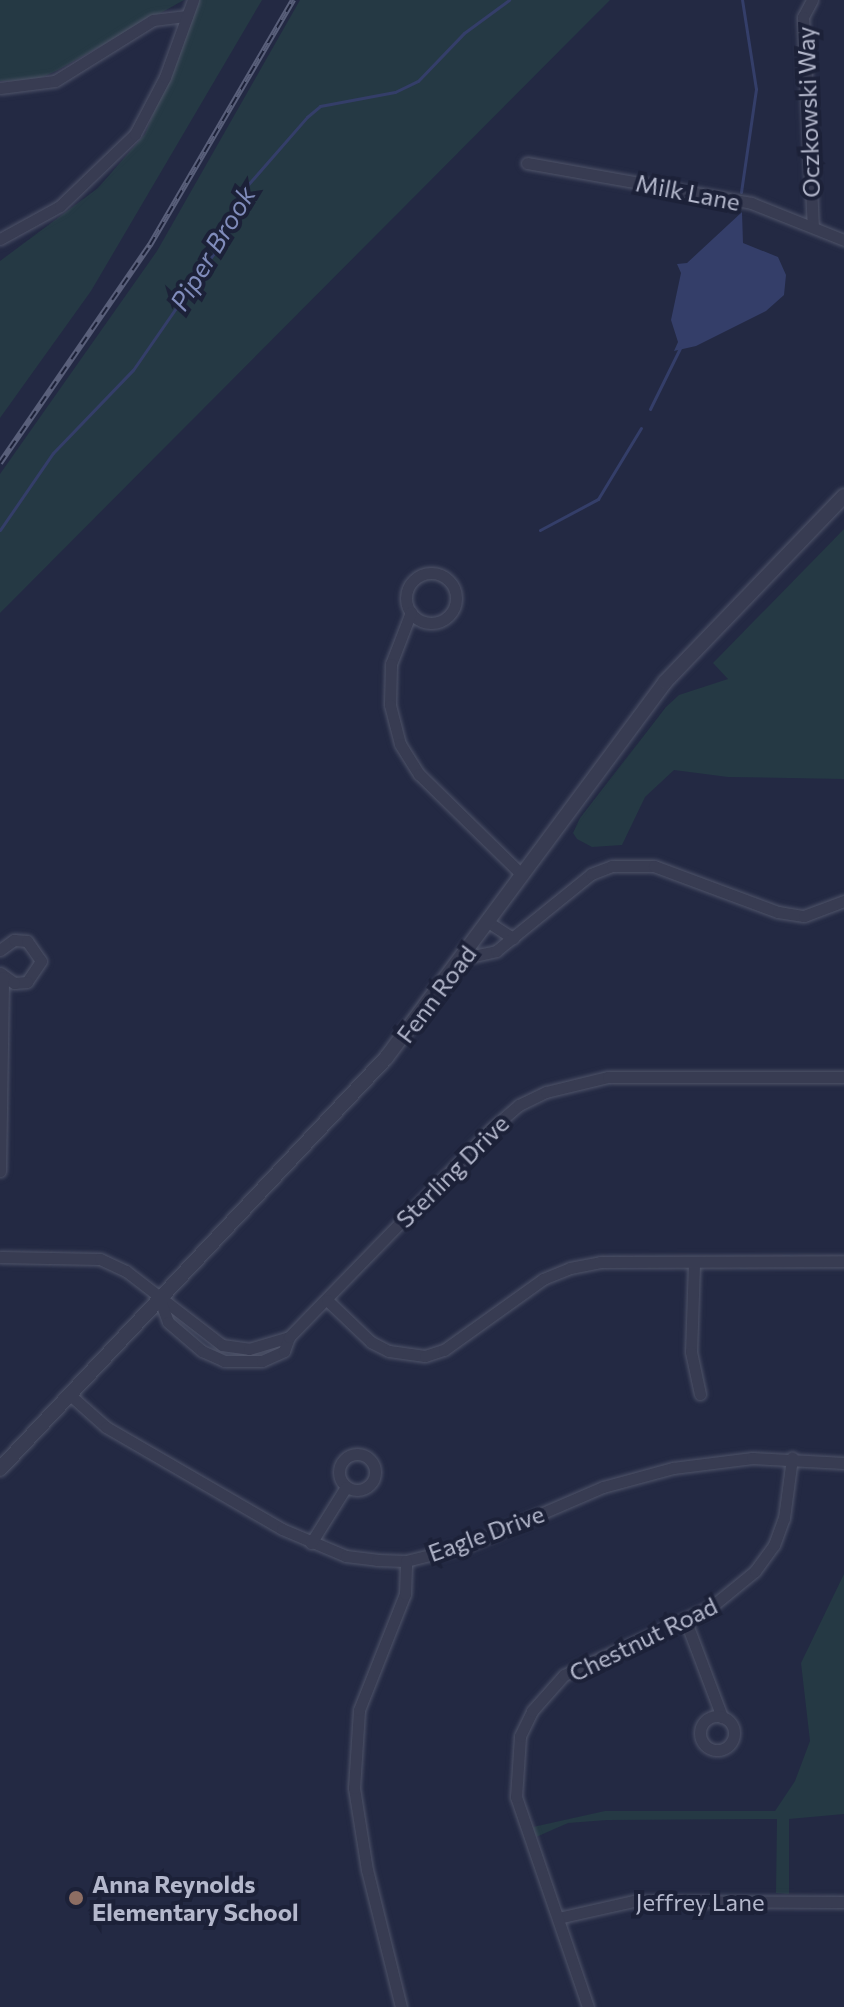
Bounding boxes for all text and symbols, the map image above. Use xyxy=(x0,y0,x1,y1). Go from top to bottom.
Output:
street label: Oczkowski Way xyxy=(791,26,825,198)
street label: Milk Lane xyxy=(633,168,743,216)
water label: Piper Brook xyxy=(163,180,261,316)
street label: Fenn Road xyxy=(390,940,482,1048)
street label: Sterling Drive xyxy=(390,1109,514,1233)
street label: Eagle Drive xyxy=(424,1499,548,1567)
street label: Chestnut Road xyxy=(564,1591,722,1687)
place label: Anna Reynolds Elementary School xyxy=(92,1870,299,1926)
street label: Jeffrey Lane xyxy=(635,1888,765,1916)
marker: Anna Reynolds Elementary School xyxy=(67,1889,85,1907)

